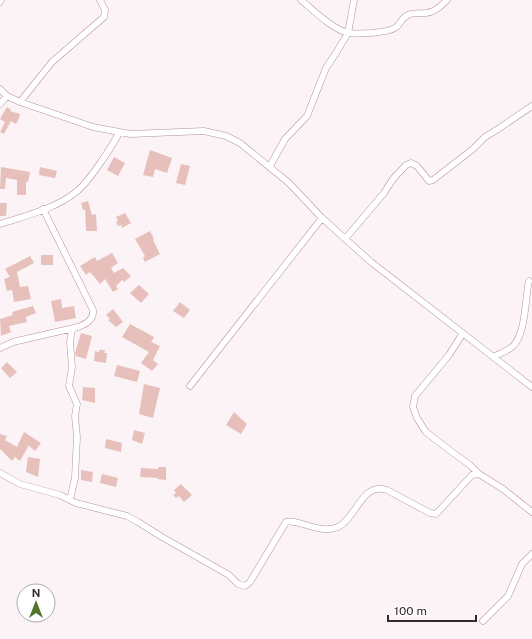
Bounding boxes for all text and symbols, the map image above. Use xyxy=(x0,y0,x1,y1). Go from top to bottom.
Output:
north arrow xyxy=(16,583,56,623)
text: N xyxy=(32,587,40,599)
scale bar xyxy=(388,597,476,623)
text: 100 m xyxy=(394,604,427,618)

